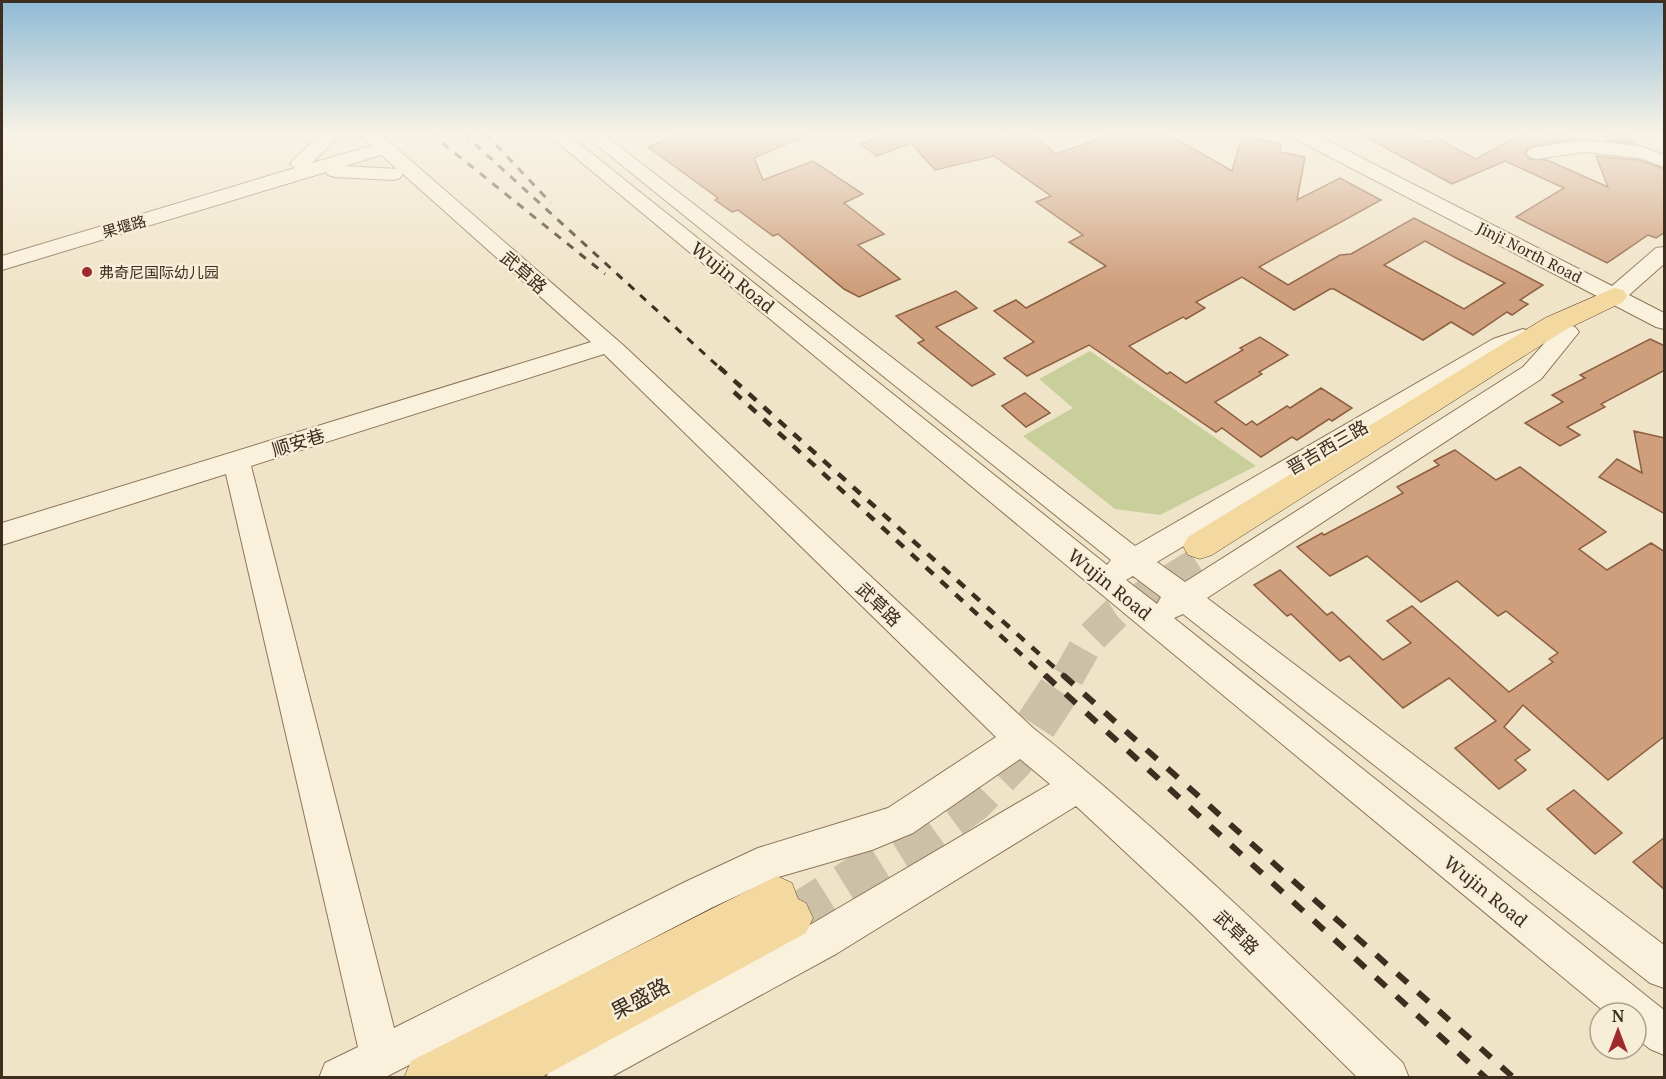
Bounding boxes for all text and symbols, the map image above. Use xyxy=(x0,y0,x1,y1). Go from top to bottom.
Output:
street label: 果堰路 xyxy=(100,210,148,242)
street label: Jinji North Road xyxy=(1473,217,1586,287)
street label: Wujin Road xyxy=(686,236,780,318)
street label: 武草路 xyxy=(496,245,552,299)
place label: 弗奇尼国际幼儿园 xyxy=(99,262,219,282)
marker: 弗奇尼国际幼儿园 xyxy=(80,265,94,279)
street label: 晋吉西三路 xyxy=(1282,414,1372,480)
street label: 顺安巷 xyxy=(269,423,327,461)
street label: Wujin Road xyxy=(1063,543,1157,625)
street label: 武草路 xyxy=(851,577,907,631)
street label: Wujin Road xyxy=(1439,850,1533,932)
street label: 武草路 xyxy=(1209,905,1265,959)
street label: 果盛路 xyxy=(606,971,674,1025)
north arrow xyxy=(1588,1001,1648,1061)
text: N xyxy=(1612,1005,1625,1027)

